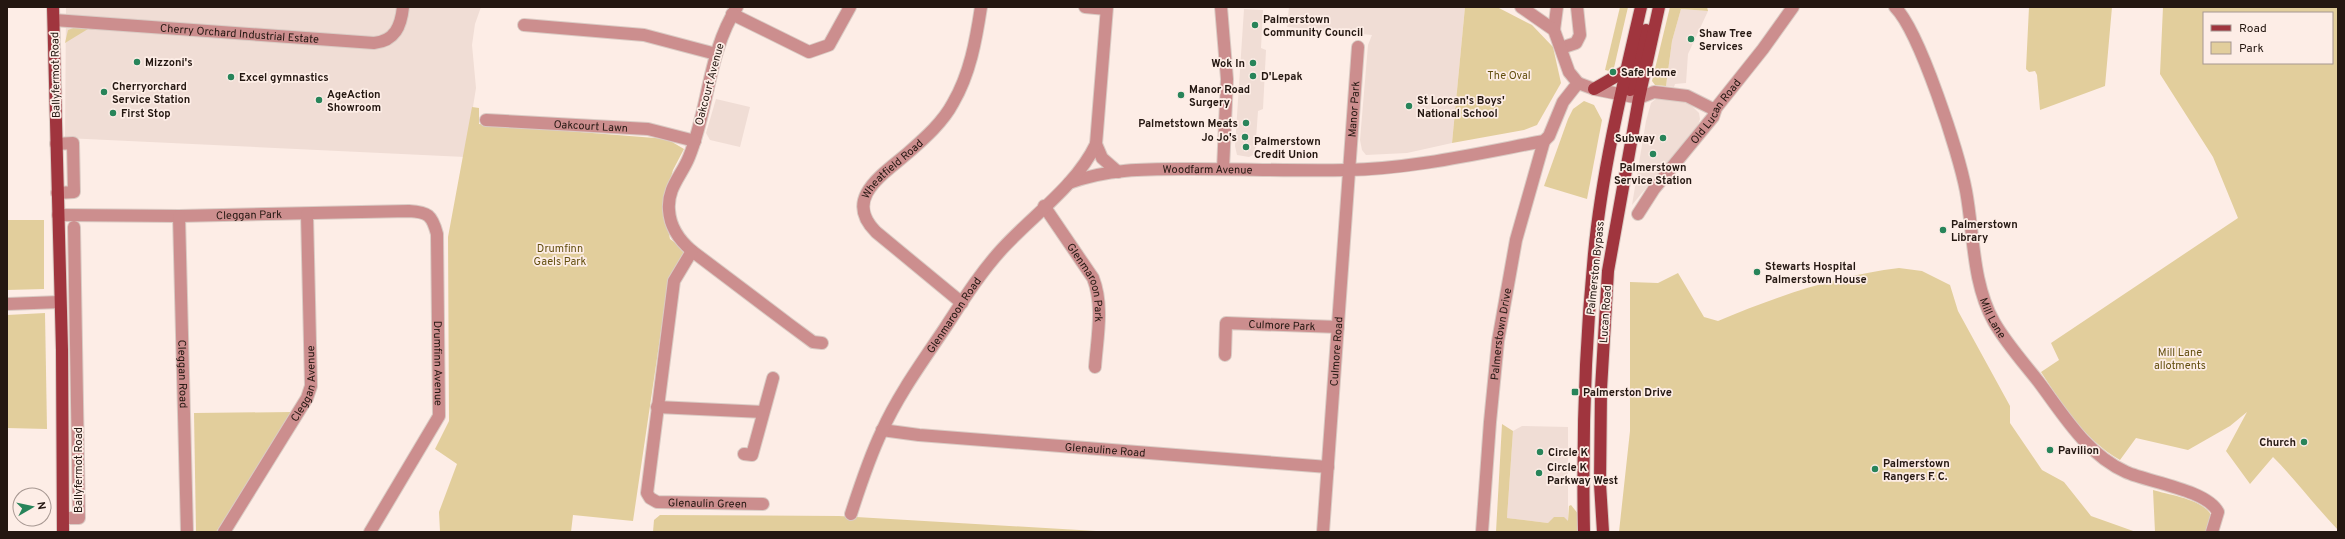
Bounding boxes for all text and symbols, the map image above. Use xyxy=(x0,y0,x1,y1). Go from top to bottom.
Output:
legend xyxy=(2203,12,2333,64)
place label: Palmerstown Community Council xyxy=(1263,13,1363,40)
marker: Palmerstown Community Council xyxy=(1250,20,1260,30)
text: Road xyxy=(2239,21,2267,37)
street label: Cherry Orchard Industrial Estate xyxy=(160,22,319,47)
place label: Shaw Tree Services xyxy=(1699,27,1752,54)
street label: Ballyfermot Road xyxy=(48,32,64,118)
marker: Shaw Tree Services xyxy=(1686,34,1696,44)
street label: Oakcourt Avenue xyxy=(692,41,728,127)
text: Park xyxy=(2239,41,2264,57)
place label: Mizzoni's xyxy=(145,56,193,70)
marker: Mizzoni's xyxy=(132,57,142,67)
place label: Wok In xyxy=(1211,57,1245,71)
marker: Wok In xyxy=(1248,58,1258,68)
place label: Safe Home xyxy=(1621,66,1676,80)
marker: Safe Home xyxy=(1608,67,1618,77)
park label: The Oval xyxy=(1487,69,1531,83)
place label: D'Lepak xyxy=(1261,70,1303,84)
place label: Excel gymnastics xyxy=(239,71,329,85)
marker: D'Lepak xyxy=(1248,71,1258,81)
marker: Excel gymnastics xyxy=(226,72,236,82)
street label: Old Lucan Road xyxy=(1688,76,1744,147)
place label: Cherryorchard Service Station xyxy=(112,80,190,107)
street label: Manor Park xyxy=(1346,80,1364,138)
place label: Manor Road Surgery xyxy=(1189,83,1250,110)
marker: Cherryorchard Service Station xyxy=(99,87,109,97)
place label: AgeAction Showroom xyxy=(327,88,381,115)
marker: Manor Road Surgery xyxy=(1176,90,1186,100)
place label: St Lorcan's Boys' National School xyxy=(1417,94,1505,121)
marker: AgeAction Showroom xyxy=(314,95,324,105)
marker: St Lorcan's Boys' National School xyxy=(1404,101,1414,111)
place label: First Stop xyxy=(121,107,171,121)
marker: First Stop xyxy=(108,108,118,118)
place label: Palmetstown Meats xyxy=(1138,117,1238,131)
street label: Oakcourt Lawn xyxy=(553,118,628,136)
marker: Palmetstown Meats xyxy=(1241,118,1251,128)
place label: Jo Jo's xyxy=(1201,131,1237,145)
marker: Jo Jo's xyxy=(1240,132,1250,142)
place label: Subway xyxy=(1615,132,1655,146)
marker: Subway xyxy=(1658,133,1668,143)
place label: Palmerstown Credit Union xyxy=(1254,135,1321,162)
street label: Wheatfield Road xyxy=(859,137,927,201)
marker: Palmerstown Credit Union xyxy=(1241,142,1251,152)
marker: Palmerstown Service Station xyxy=(1648,149,1658,159)
place label: Palmerstown Service Station xyxy=(1614,161,1692,188)
street label: Woodfarm Avenue xyxy=(1162,163,1253,178)
street label: Cleggan Park xyxy=(216,208,282,223)
place label: Palmerstown Library xyxy=(1951,218,2018,245)
street label: Palmerston Bypass xyxy=(1584,220,1608,316)
marker: Palmerstown Library xyxy=(1938,225,1948,235)
street label: Glenmaroon Park xyxy=(1063,241,1105,323)
park label: Drumfinn Gaels Park xyxy=(534,242,587,269)
place label: Stewarts Hospital Palmerstown House xyxy=(1765,260,1867,287)
marker: Stewarts Hospital Palmerstown House xyxy=(1752,267,1762,277)
street label: Glenmaroon Road xyxy=(924,275,985,356)
street label: Lucan Road xyxy=(1597,285,1615,343)
street label: Palmerstown Drive xyxy=(1488,287,1515,381)
street label: Mill Lane xyxy=(1976,296,2009,342)
street label: Culmore Road xyxy=(1328,316,1347,387)
street label: Culmore Park xyxy=(1248,318,1316,334)
street label: Drumfinn Avenue xyxy=(430,321,445,406)
street label: Cleggan Road xyxy=(174,339,190,409)
street label: Cleggan Avenue xyxy=(288,345,319,425)
park label: Mill Lane allotments xyxy=(2154,346,2206,373)
place label: Palmerston Drive xyxy=(1583,386,1672,400)
marker: Palmerston Drive xyxy=(1570,387,1580,397)
street label: Ballyfermot Road xyxy=(72,427,86,513)
place label: Church xyxy=(2259,436,2296,450)
marker: Church xyxy=(2299,437,2309,447)
street label: Glenauline Road xyxy=(1064,440,1146,461)
place label: Pavilion xyxy=(2058,444,2099,458)
marker: Pavilion xyxy=(2045,445,2055,455)
place label: Circle K xyxy=(1548,446,1588,460)
marker: Circle K xyxy=(1535,447,1545,457)
place label: Palmerstown Rangers F. C. xyxy=(1883,457,1950,484)
place label: Circle K Parkway West xyxy=(1547,461,1618,488)
marker: Palmerstown Rangers F. C. xyxy=(1870,464,1880,474)
marker: Circle K Parkway West xyxy=(1534,468,1544,478)
north arrow xyxy=(12,487,52,527)
street label: Glenaulin Green xyxy=(668,496,747,512)
text: N xyxy=(33,501,48,511)

